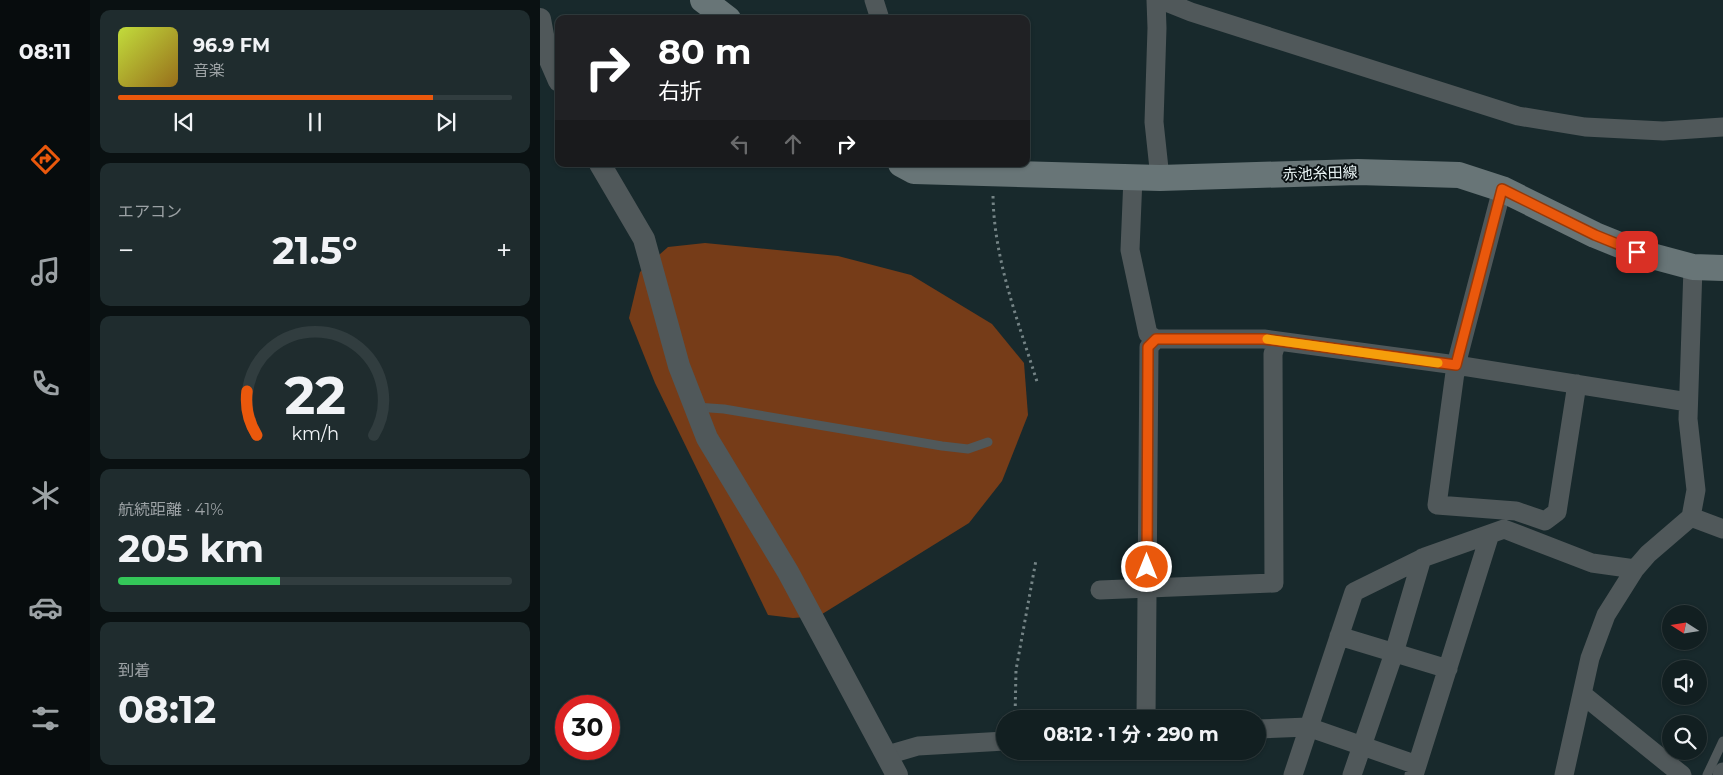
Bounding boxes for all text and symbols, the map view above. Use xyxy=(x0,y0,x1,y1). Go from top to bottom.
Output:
text: 80 m xyxy=(658,30,752,73)
text: 96.9 FM xyxy=(193,34,270,57)
icon: right xyxy=(575,35,640,100)
text: 08:11 xyxy=(19,38,71,65)
text: 音楽 xyxy=(193,61,225,80)
text: 右折 xyxy=(658,78,702,105)
icon: previous xyxy=(170,108,198,136)
icon: pause xyxy=(301,108,329,136)
icon: next xyxy=(432,108,460,136)
icon: left xyxy=(726,130,754,158)
icon: ahead xyxy=(779,130,807,158)
icon: right xyxy=(832,130,860,158)
icon: directions xyxy=(28,142,63,177)
street label: 赤池糸田線 xyxy=(1282,162,1358,184)
text: エアコン xyxy=(118,202,182,221)
text: 21.5° xyxy=(272,227,358,274)
pin xyxy=(1616,231,1658,273)
text: − xyxy=(118,233,134,267)
text: + xyxy=(496,233,512,267)
icon: arrive xyxy=(1623,238,1651,266)
icon: music xyxy=(28,254,63,289)
text: 22 xyxy=(284,364,346,427)
icon: phone xyxy=(28,366,63,401)
text: km/h xyxy=(291,423,339,444)
icon: climate xyxy=(28,478,63,513)
text: 航続距離 · 41% xyxy=(118,500,224,519)
text: 205 km xyxy=(118,525,264,572)
position arrow xyxy=(1120,540,1172,592)
icon: car xyxy=(28,590,63,625)
north arrow xyxy=(1662,605,1708,650)
map controls xyxy=(1662,605,1707,760)
button: sound xyxy=(1662,660,1707,705)
text: 到着 xyxy=(118,661,150,680)
text: 08:12 xyxy=(118,686,216,733)
speed limit sign: 30 xyxy=(555,695,620,760)
icon: filters xyxy=(28,701,63,736)
button: search xyxy=(1662,715,1707,760)
text: 08:12 · 1 分 · 290 m xyxy=(1043,723,1219,746)

